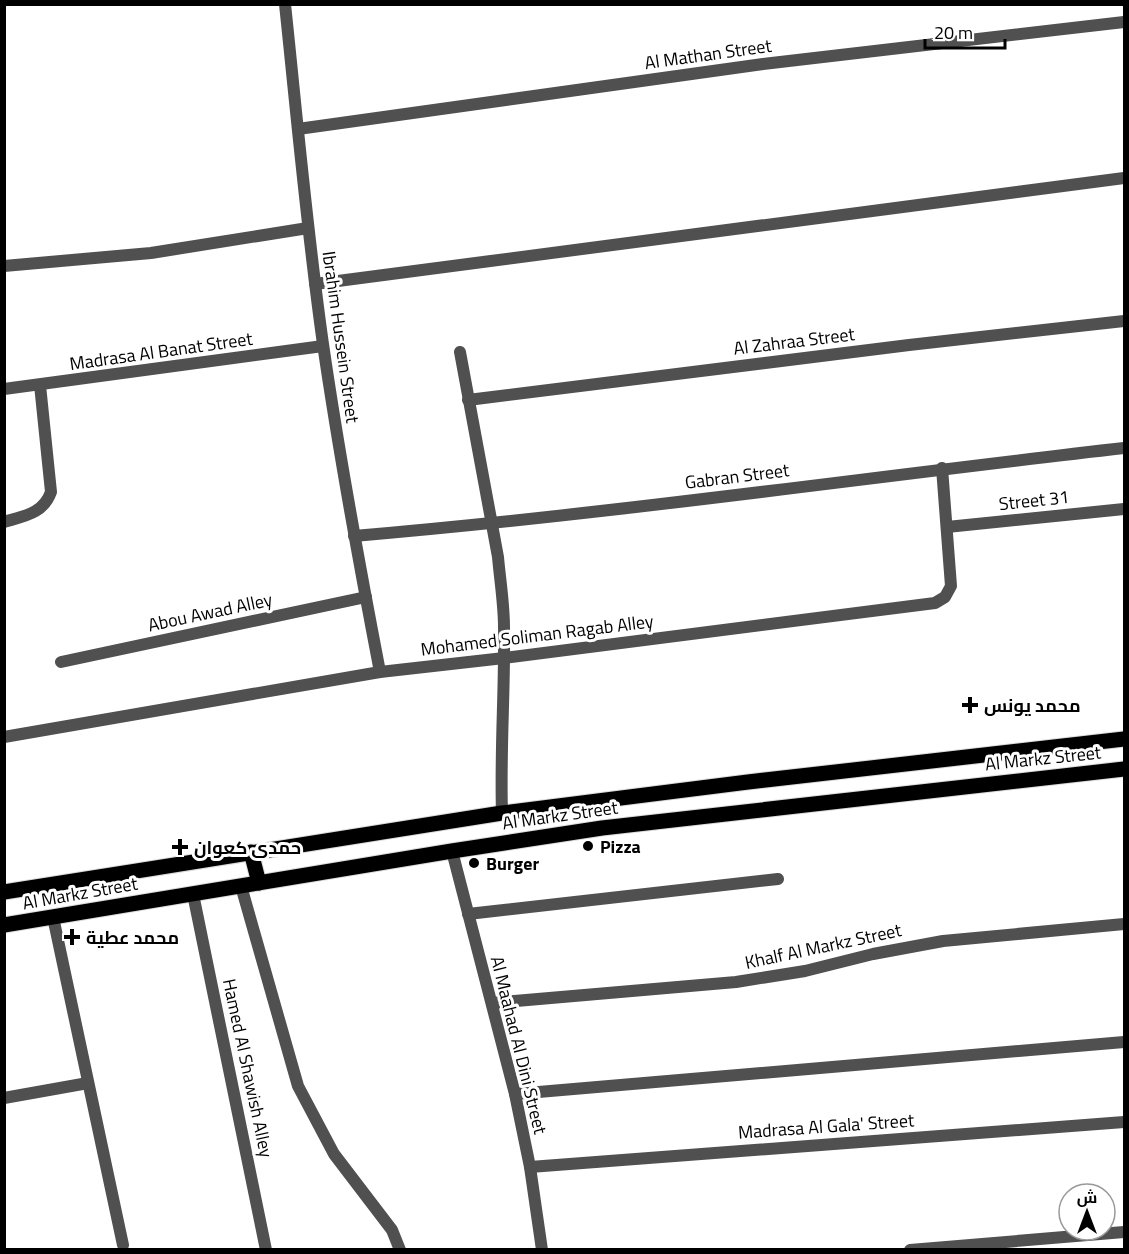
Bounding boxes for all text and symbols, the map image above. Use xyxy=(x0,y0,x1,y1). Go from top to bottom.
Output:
scale bar xyxy=(925,12,1004,50)
text: 20 m xyxy=(934,19,973,46)
street label: Al Mathan Street xyxy=(643,32,774,76)
street label: Ibrahim Hussein Street xyxy=(316,249,367,425)
street label: Al Zahraa Street xyxy=(732,320,857,362)
street label: Madrasa Al Banat Street xyxy=(68,325,255,377)
street label: Gabran Street xyxy=(683,456,791,496)
street label: Street 31 xyxy=(998,483,1070,517)
street label: Abou Awad Alley xyxy=(145,586,275,638)
street label: Mohamed Soliman Ragab Alley xyxy=(419,607,655,663)
place label: محمد يونس xyxy=(984,692,1081,719)
marker: محمد يونس xyxy=(961,696,979,714)
street label: Al Markz Street xyxy=(984,738,1103,778)
street label: Al Markz Street xyxy=(500,793,620,836)
place label: Pizza xyxy=(600,833,641,860)
place label: حمدى كعوان xyxy=(194,834,301,861)
marker: حمدى كعوان xyxy=(171,838,189,856)
marker: Pizza xyxy=(581,839,595,853)
place label: Burger xyxy=(486,850,539,877)
marker: Burger xyxy=(467,856,481,870)
street label: Al Markz Street xyxy=(20,869,140,916)
street label: Khalf Al Markz Street xyxy=(742,916,904,976)
place label: محمد عطية xyxy=(86,924,179,951)
marker: محمد عطية xyxy=(63,928,81,946)
street label: Al Maahad Al Dini Street xyxy=(484,953,554,1137)
street label: Hamed Al Shawish Alley xyxy=(216,976,280,1160)
street label: Madrasa Al Gala' Street xyxy=(737,1106,916,1146)
north arrow xyxy=(1057,1182,1117,1242)
text: ش xyxy=(1077,1185,1097,1209)

